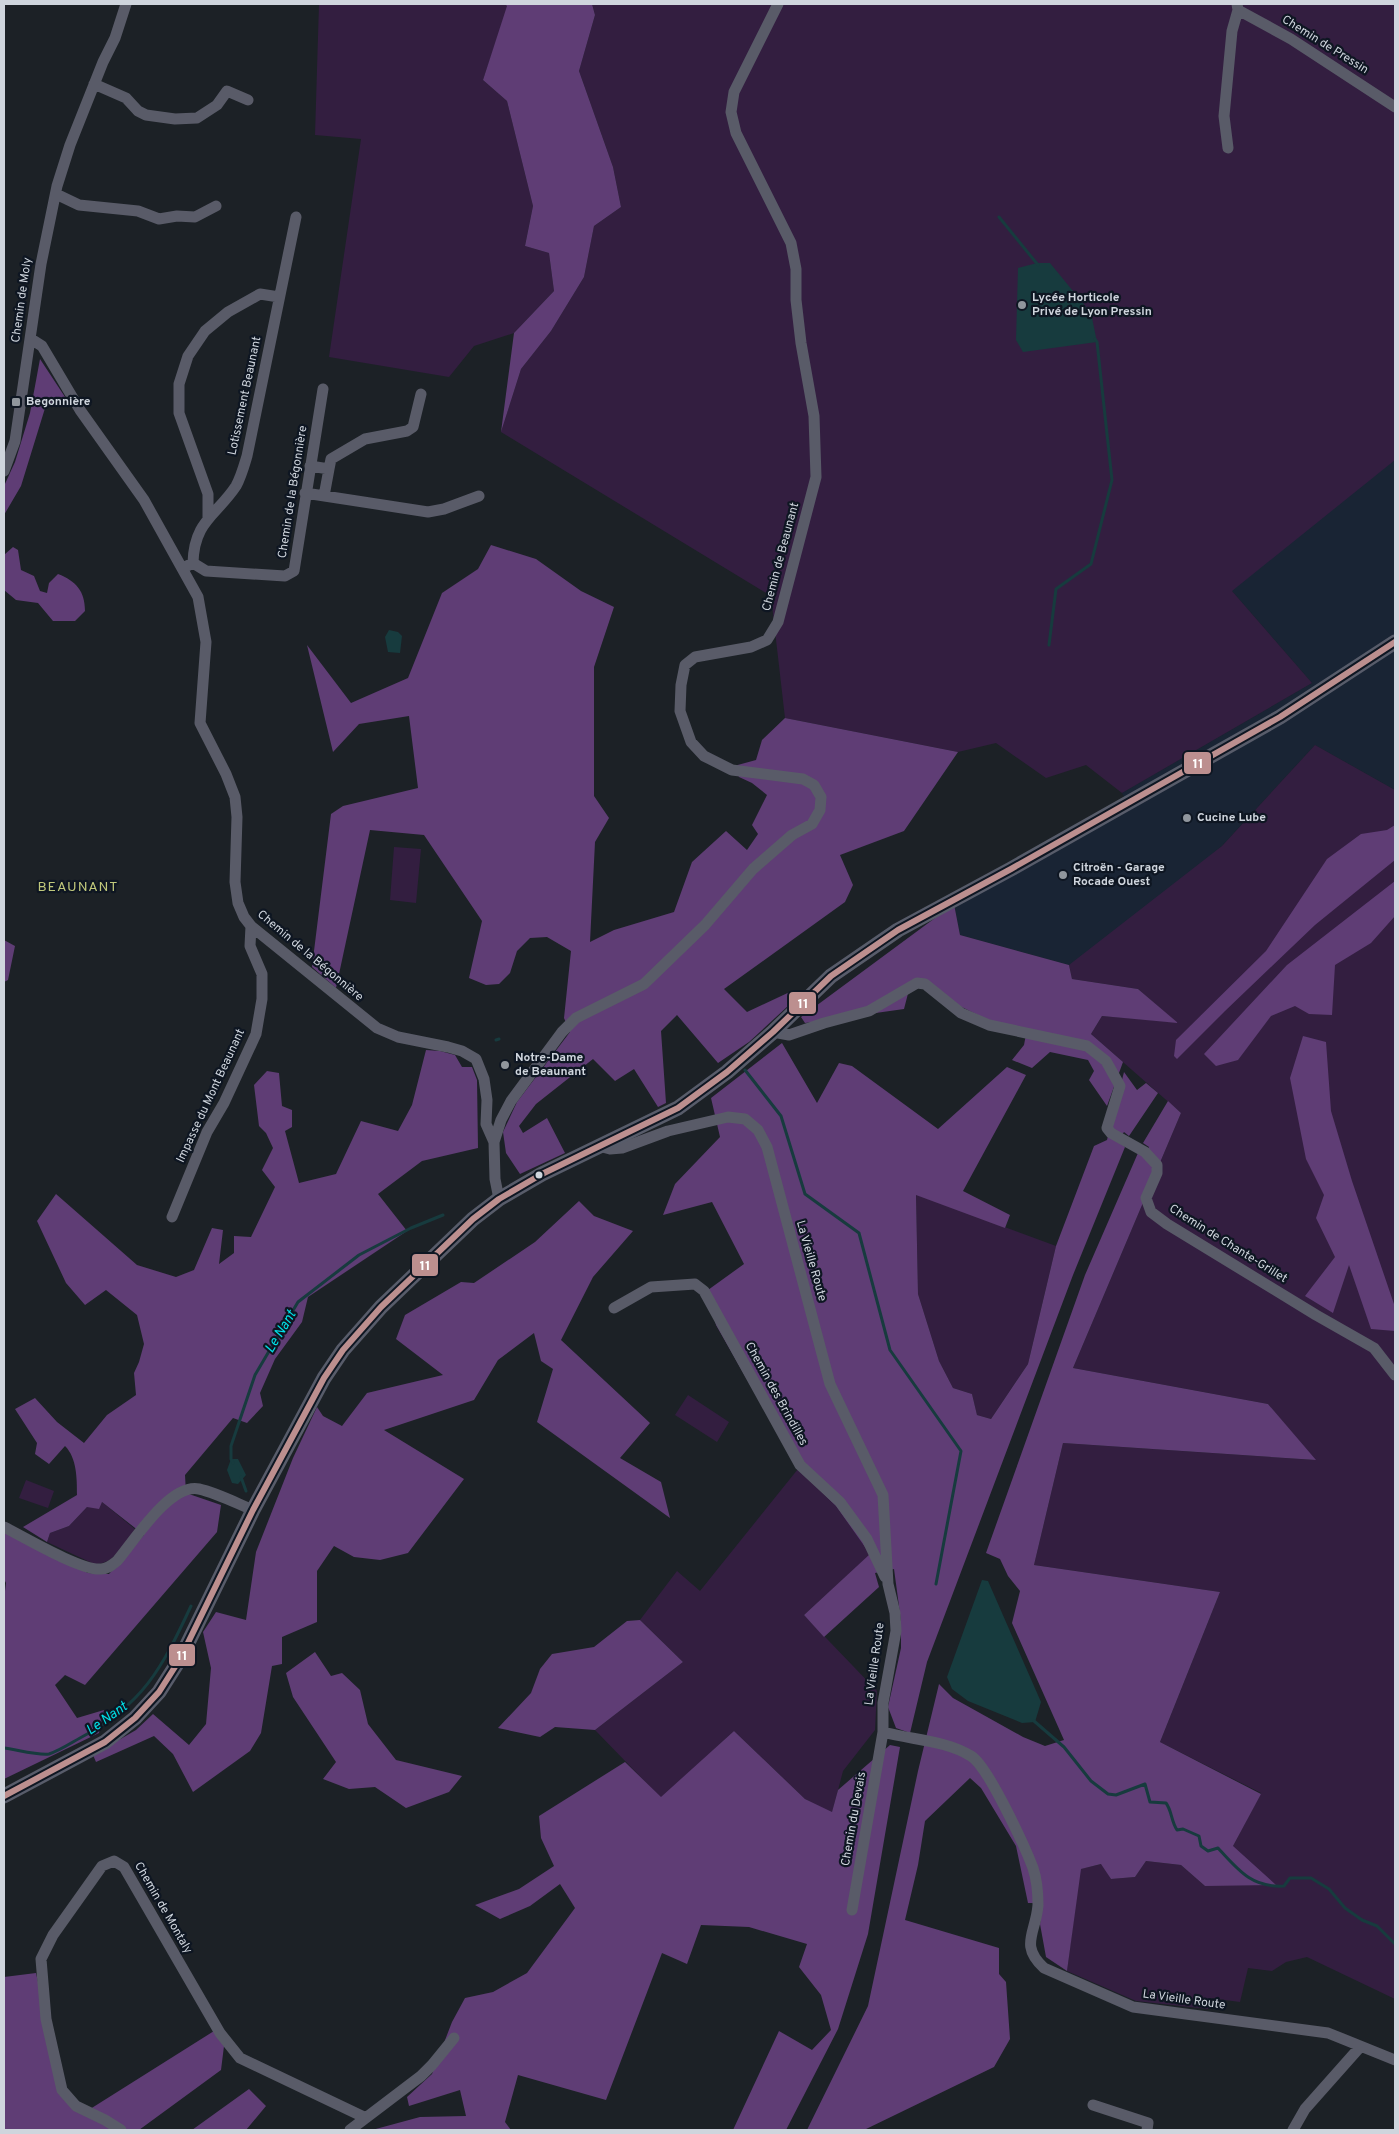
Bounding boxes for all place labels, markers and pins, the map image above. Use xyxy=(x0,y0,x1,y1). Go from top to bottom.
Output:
place label: Lycée Horticole Privé de Lyon Pressin xyxy=(1032,290,1152,320)
marker: Lycée Horticole Privé de Lyon Pressin xyxy=(1016,299,1028,311)
place label: Begonnière xyxy=(26,394,91,410)
marker: Begonnière xyxy=(10,396,22,408)
place label: Cucine Lube xyxy=(1197,810,1266,826)
marker: Cucine Lube xyxy=(1181,812,1193,824)
place label: Citroën - Garage Rocade Ouest xyxy=(1073,860,1165,890)
marker: Citroën - Garage Rocade Ouest xyxy=(1057,869,1069,881)
place label: Notre-Dame de Beaunant xyxy=(515,1050,586,1080)
marker: Notre-Dame de Beaunant xyxy=(499,1059,511,1071)
unlabelled marker xyxy=(534,1170,544,1180)

